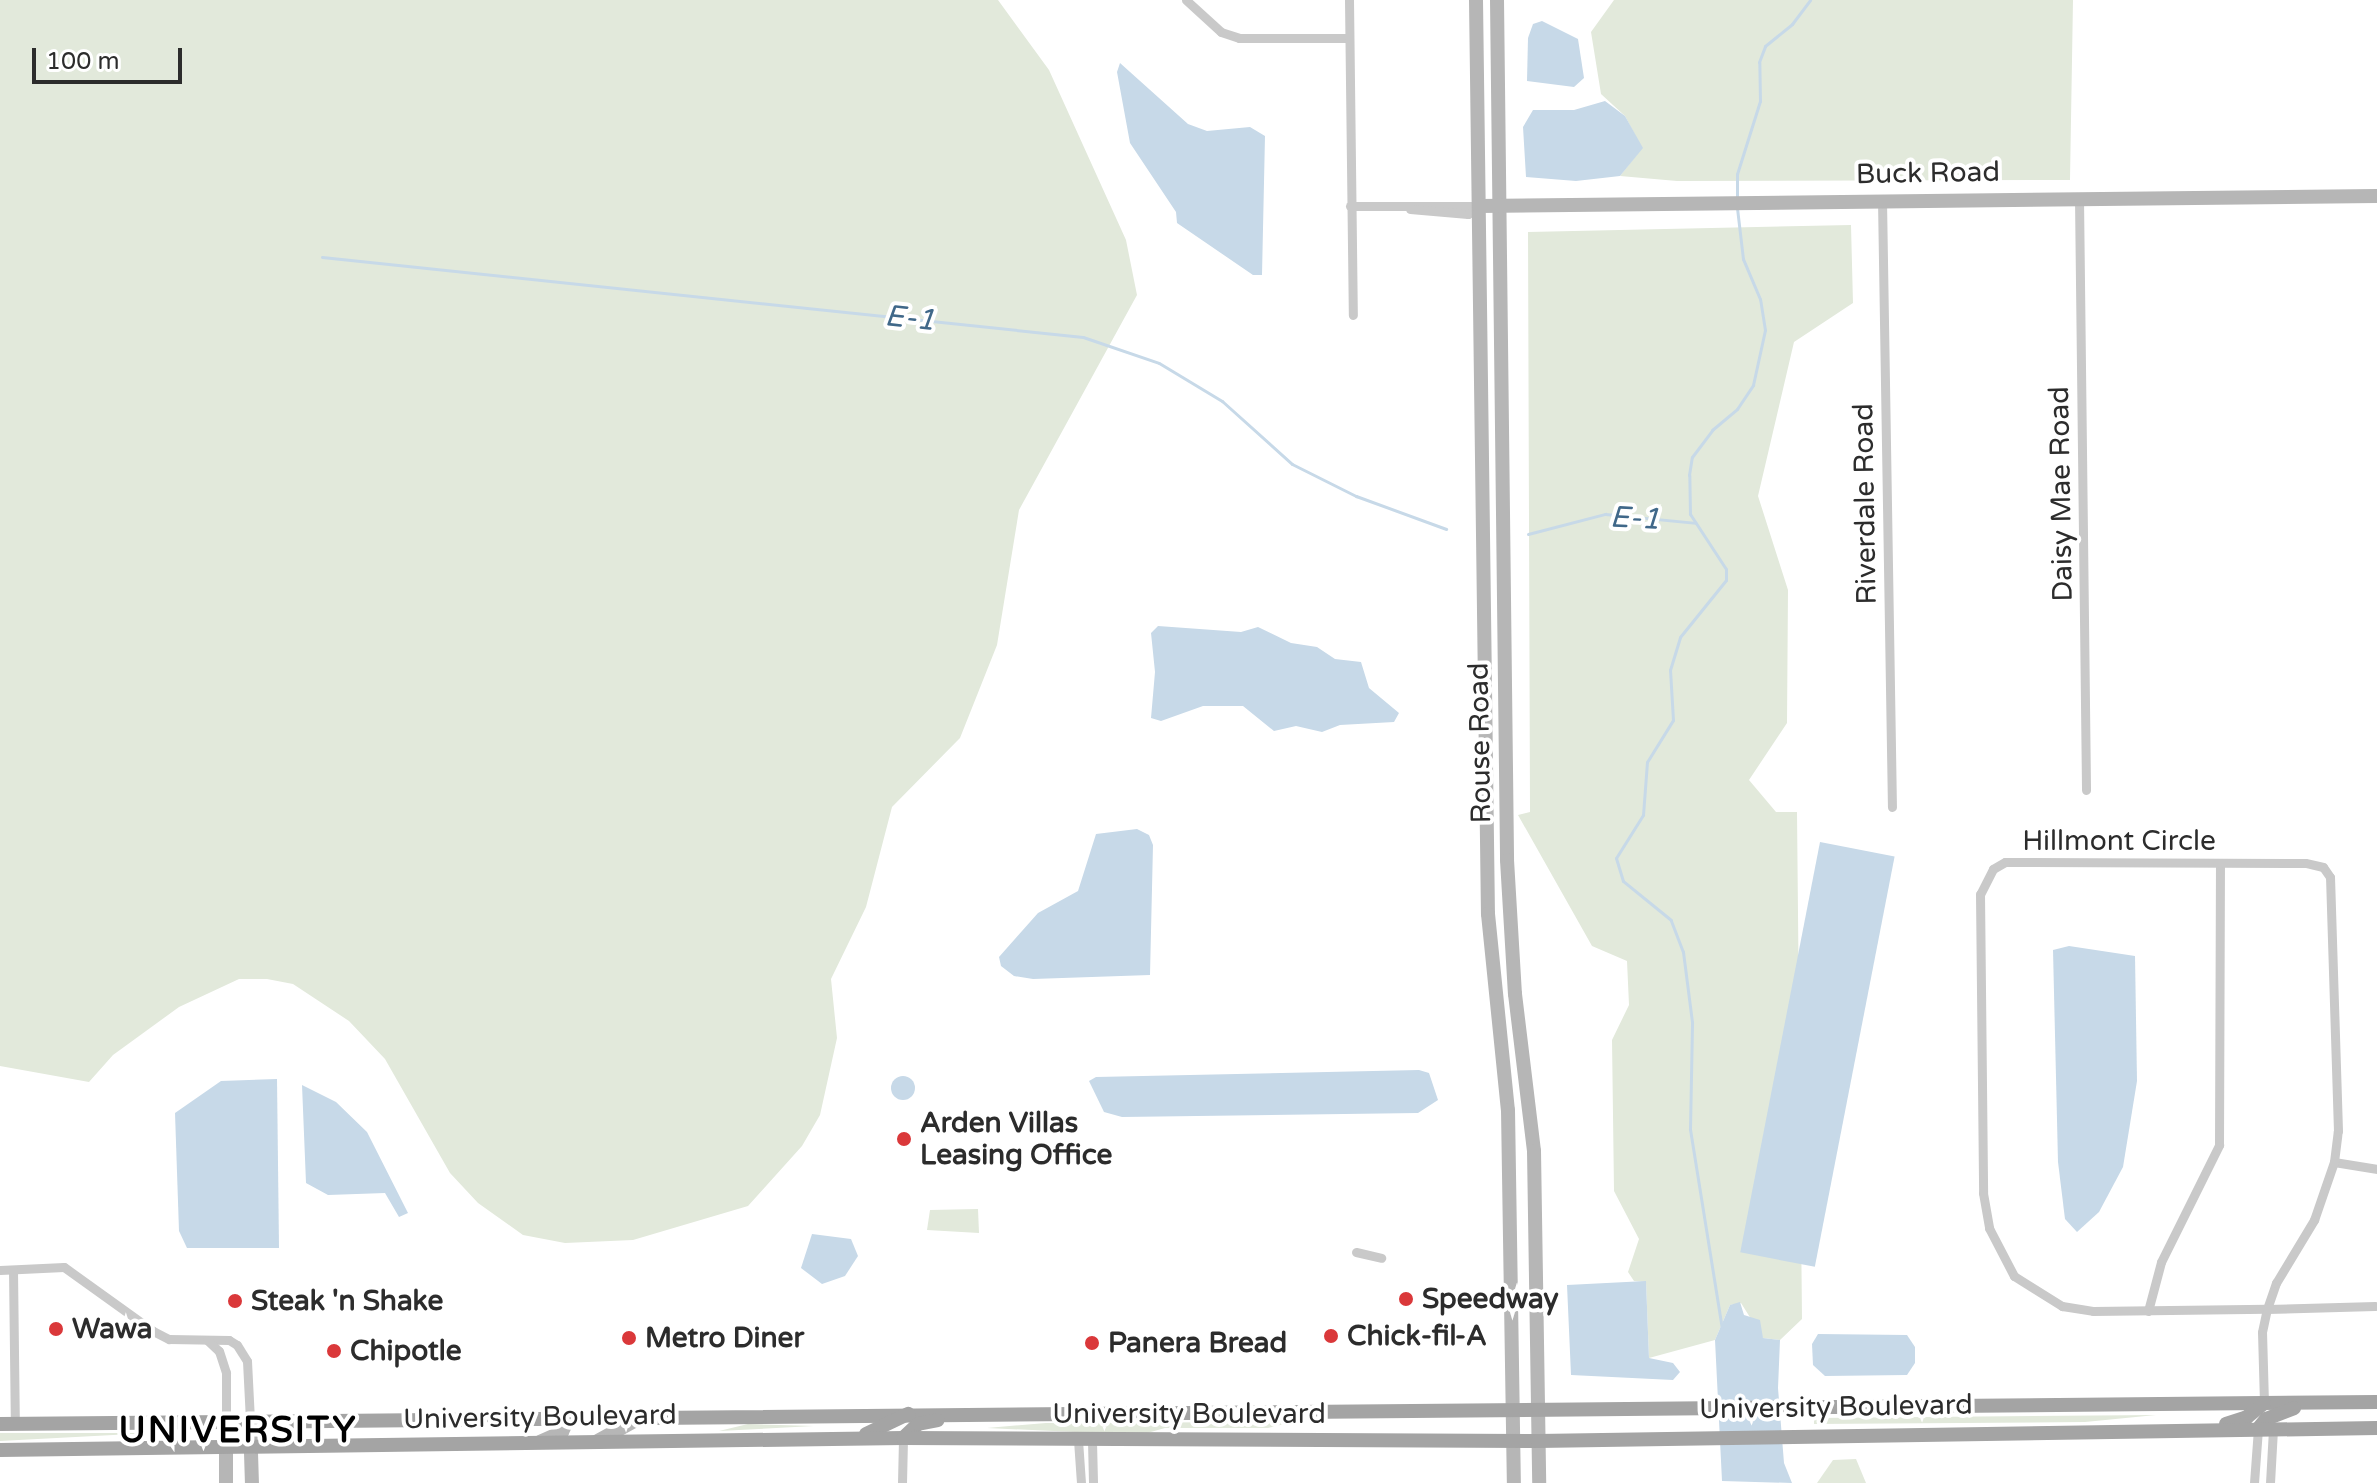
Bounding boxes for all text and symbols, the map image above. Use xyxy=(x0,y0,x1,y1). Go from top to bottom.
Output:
scale bar xyxy=(36,32,186,82)
text: 100 m xyxy=(46,47,120,76)
street label: Buck Road xyxy=(1856,155,2000,191)
water label: E-1 xyxy=(883,298,937,340)
street label: Daisy Mae Road xyxy=(2042,386,2080,602)
street label: Riverdale Road xyxy=(1846,403,1884,605)
water label: E-1 xyxy=(1609,500,1661,538)
street label: Rouse Road xyxy=(1462,662,1498,824)
street label: Hillmont Circle xyxy=(2022,824,2216,858)
place label: Arden Villas Leasing Office xyxy=(920,1106,1112,1172)
marker: Arden Villas Leasing Office xyxy=(895,1130,913,1148)
place label: Speedway xyxy=(1422,1282,1559,1316)
place label: Steak 'n Shake xyxy=(251,1284,443,1318)
marker: Speedway xyxy=(1397,1290,1415,1308)
marker: Steak 'n Shake xyxy=(226,1292,244,1310)
place label: Wawa xyxy=(72,1312,152,1346)
place label: Chick-fil-A xyxy=(1347,1319,1487,1353)
marker: Wawa xyxy=(47,1320,65,1338)
place label: Metro Diner xyxy=(645,1321,804,1355)
place label: Panera Bread xyxy=(1108,1326,1287,1360)
marker: Chick-fil-A xyxy=(1322,1327,1340,1345)
marker: Metro Diner xyxy=(620,1329,638,1347)
place label: Chipotle xyxy=(350,1334,462,1368)
marker: Panera Bread xyxy=(1083,1334,1101,1352)
marker: Chipotle xyxy=(325,1342,343,1360)
street label: University Boulevard xyxy=(1699,1388,1973,1426)
street label: University Boulevard xyxy=(1052,1397,1326,1431)
street label: University Boulevard xyxy=(403,1398,677,1436)
district label: UNIVERSITY xyxy=(119,1409,357,1453)

